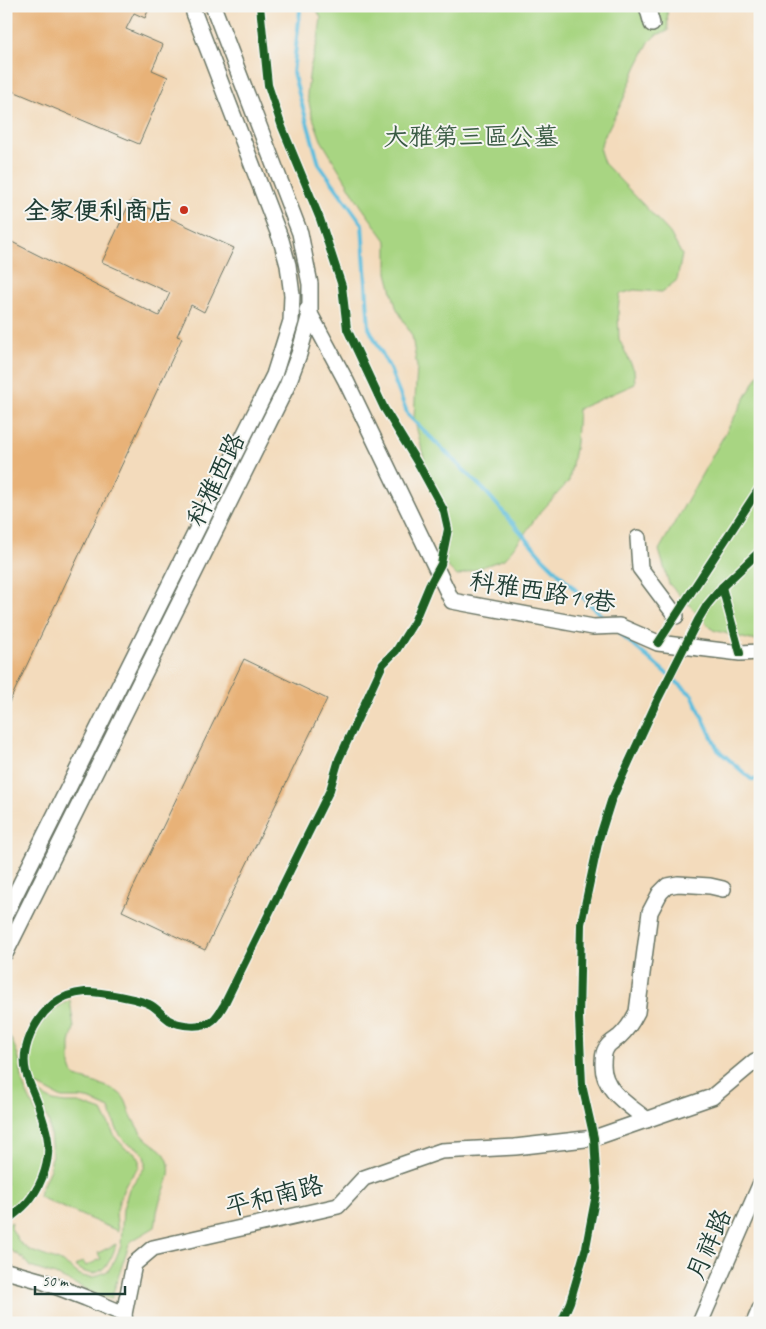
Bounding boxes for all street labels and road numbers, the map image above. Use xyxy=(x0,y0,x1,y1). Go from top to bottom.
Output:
street label: 科雅西路 xyxy=(180,427,252,531)
street label: 科雅西路19巷 xyxy=(467,565,618,619)
street label: 平和南路 xyxy=(222,1168,327,1224)
street label: 月祥路 xyxy=(679,1204,739,1285)

